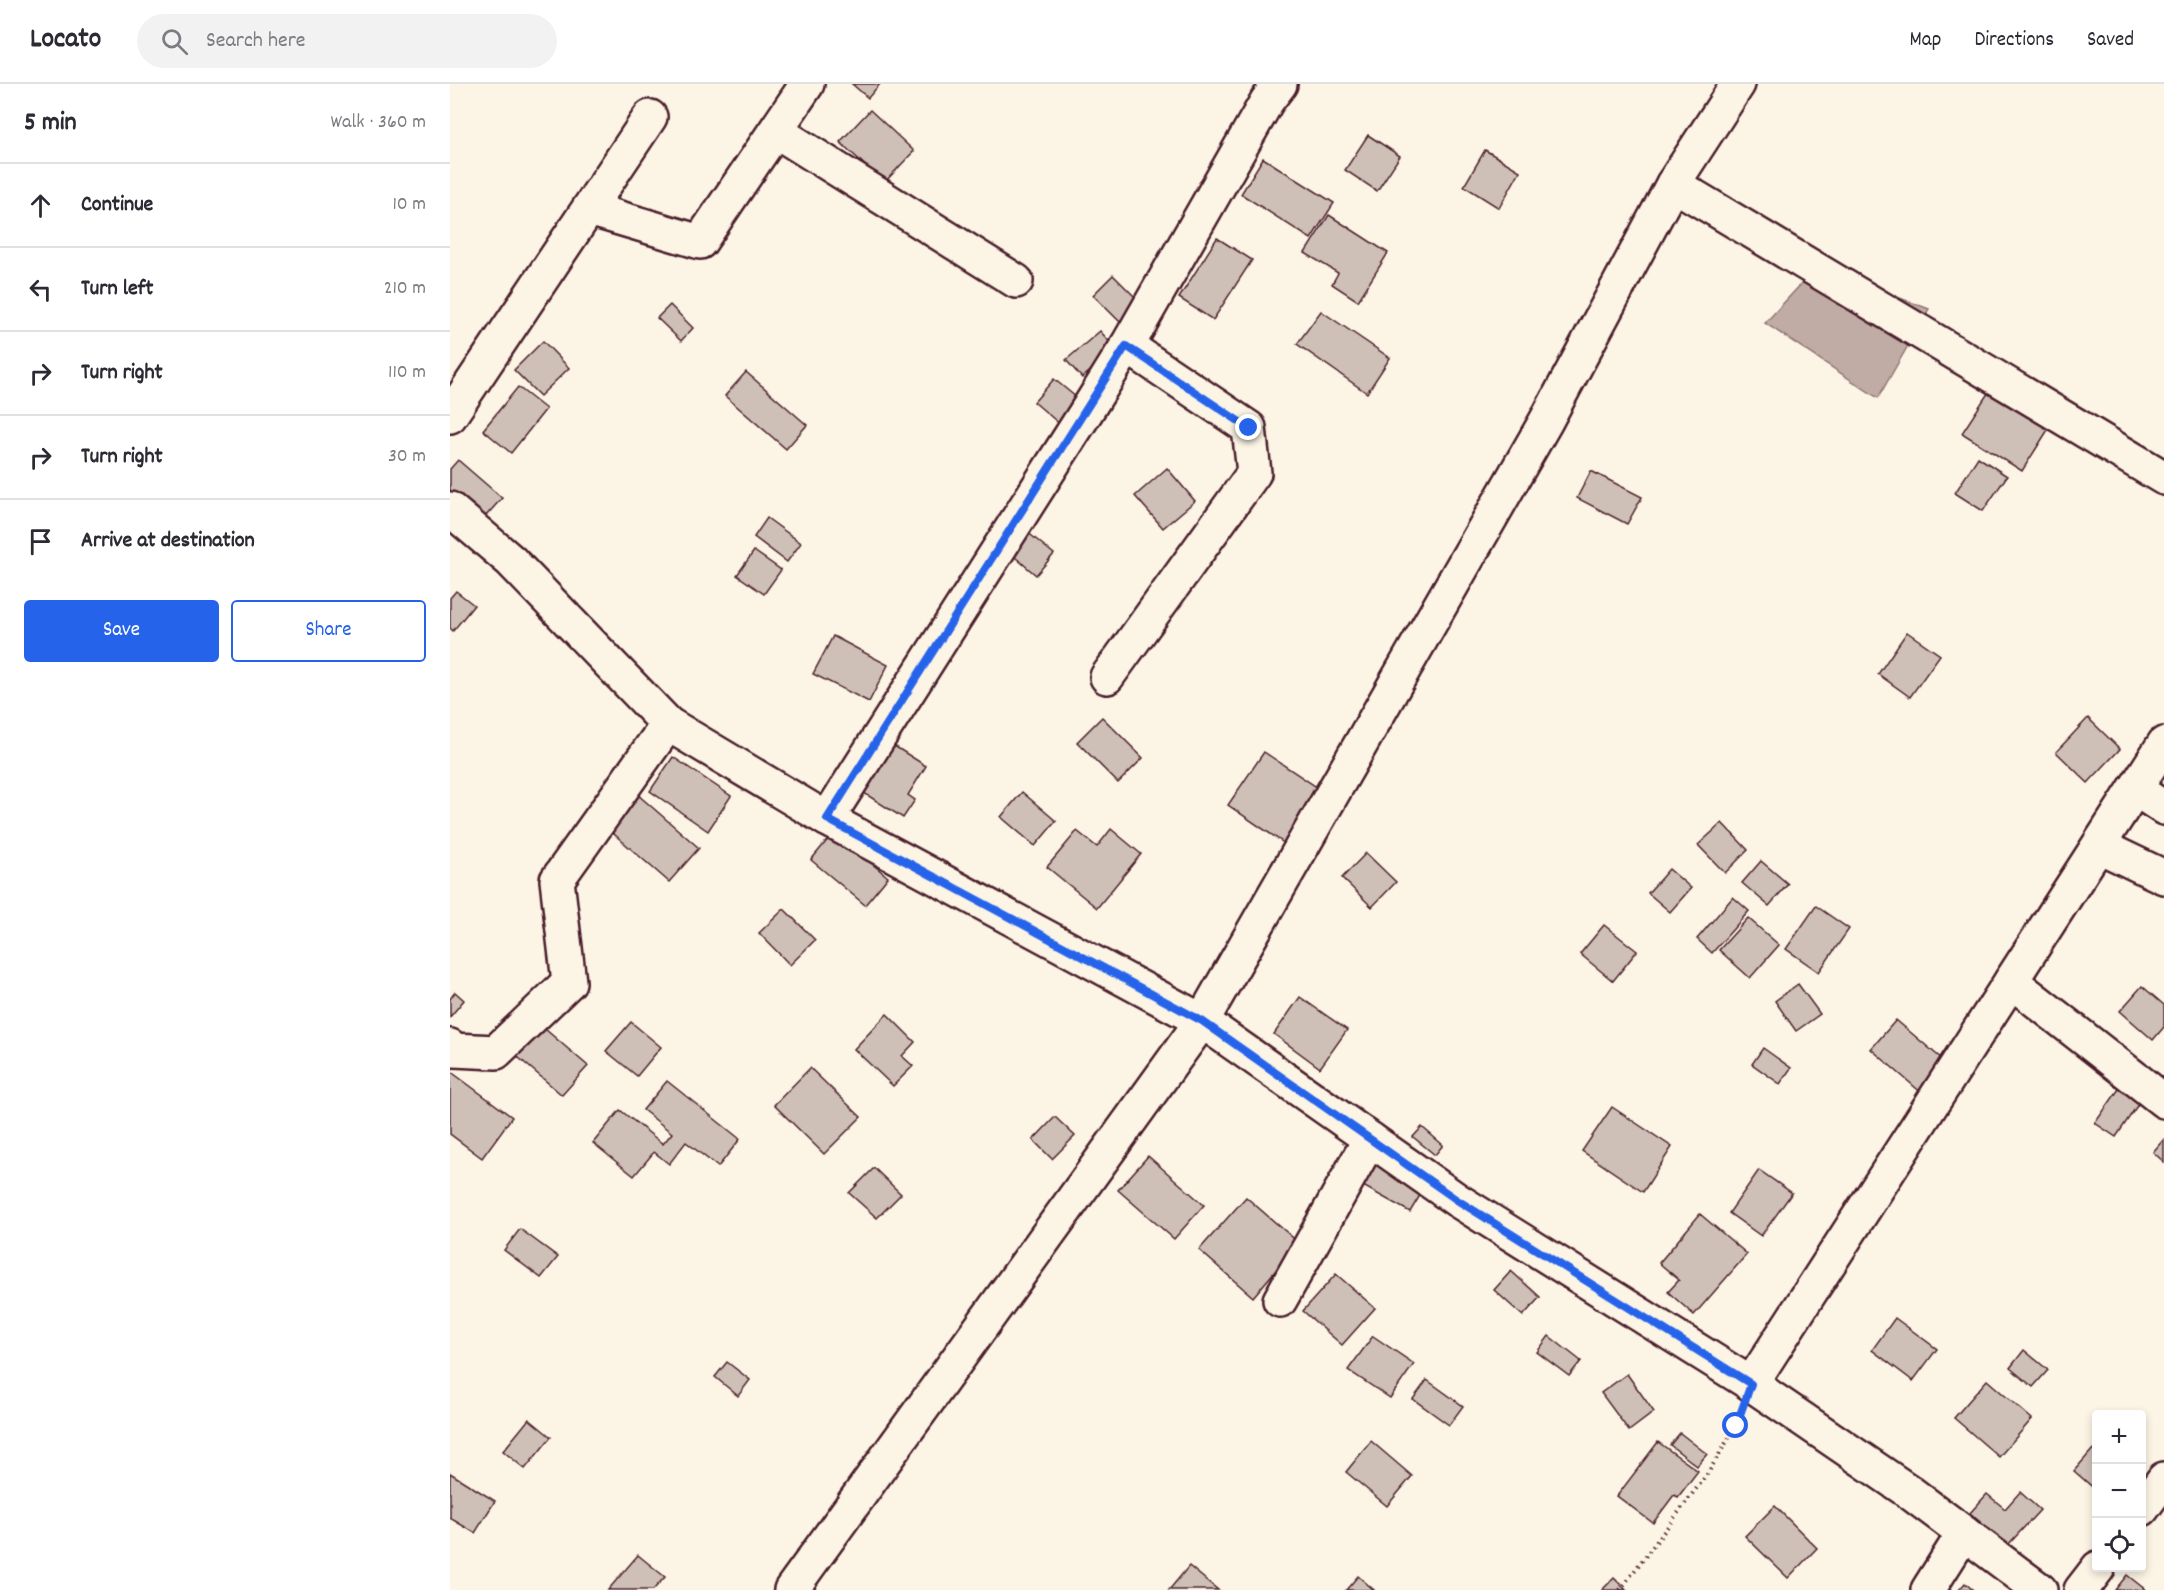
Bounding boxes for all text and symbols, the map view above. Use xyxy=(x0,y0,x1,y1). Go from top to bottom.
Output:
search box xyxy=(137,14,557,68)
text: Locato xyxy=(30,21,101,61)
icon: search xyxy=(158,25,191,58)
text: Search here xyxy=(206,26,306,57)
text: Map xyxy=(1910,26,1941,56)
text: Directions xyxy=(1974,26,2054,56)
text: Saved xyxy=(2087,26,2134,56)
text: 5 min xyxy=(24,105,77,142)
text: Walk · 360 m xyxy=(331,109,426,137)
icon: ahead xyxy=(24,189,57,222)
text: Continue xyxy=(81,190,153,221)
text: 10 m xyxy=(392,191,426,219)
icon: left xyxy=(24,273,57,306)
text: Turn left xyxy=(81,274,153,305)
text: 210 m xyxy=(384,275,426,303)
icon: right xyxy=(24,357,57,390)
text: Turn right xyxy=(81,358,163,389)
text: 110 m xyxy=(388,359,426,387)
route end xyxy=(1235,414,1261,440)
icon: right xyxy=(24,441,57,474)
text: Turn right xyxy=(81,442,163,473)
text: 30 m xyxy=(388,443,426,471)
icon: arrive xyxy=(24,525,57,558)
text: Arrive at destination xyxy=(81,526,255,557)
button: Save xyxy=(24,600,219,662)
button: Share xyxy=(231,600,426,662)
map controls xyxy=(2092,1410,2146,1572)
button: + xyxy=(2092,1410,2146,1464)
route start xyxy=(1722,1412,1748,1438)
button: − xyxy=(2092,1464,2146,1518)
button: locate xyxy=(2092,1518,2146,1572)

